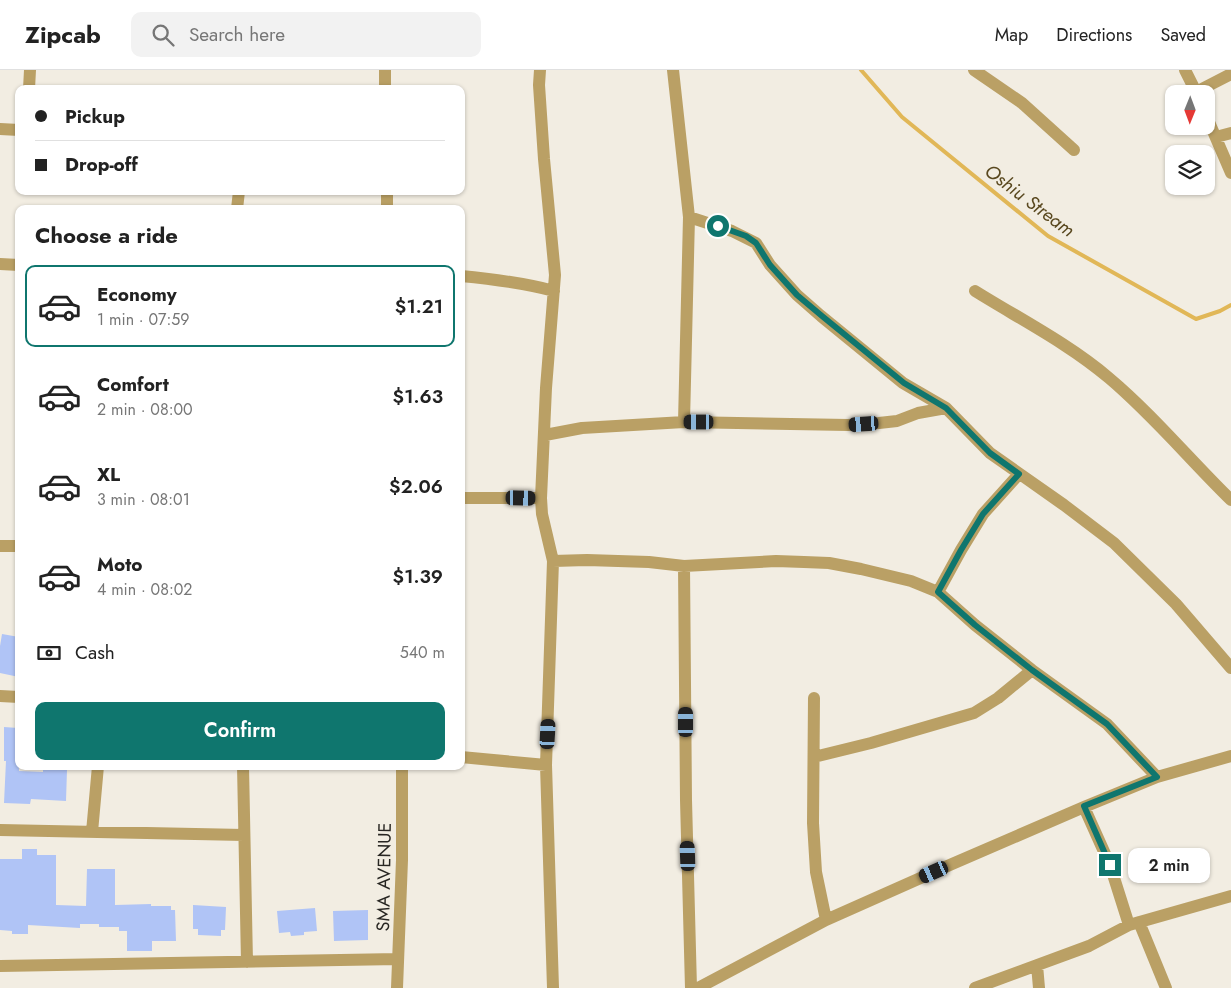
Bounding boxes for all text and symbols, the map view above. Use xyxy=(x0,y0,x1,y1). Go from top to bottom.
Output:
search box xyxy=(131,12,481,57)
text: Zipcab xyxy=(25,17,101,52)
icon: search xyxy=(149,21,177,49)
text: Search here xyxy=(189,21,285,48)
text: Map xyxy=(995,22,1028,48)
text: Directions xyxy=(1056,22,1132,48)
text: Saved xyxy=(1160,22,1206,48)
north arrow xyxy=(1165,85,1215,135)
map controls xyxy=(1165,85,1215,195)
text: Pickup xyxy=(65,103,125,130)
button: layers xyxy=(1165,145,1215,195)
text: Drop-off xyxy=(65,151,138,178)
water label: Oshiu Stream xyxy=(979,157,1080,243)
route start xyxy=(707,215,729,237)
text: Choose a ride xyxy=(35,219,178,251)
text: Economy xyxy=(97,281,177,308)
icon: car xyxy=(37,284,82,329)
text: $1.21 xyxy=(395,293,443,320)
text: 1 min · 07:59 xyxy=(97,308,189,331)
text: Comfort xyxy=(97,371,169,398)
icon: car xyxy=(37,374,82,419)
text: $1.63 xyxy=(393,383,443,410)
text: 2 min · 08:00 xyxy=(97,398,193,421)
car xyxy=(684,415,714,430)
car xyxy=(848,415,879,433)
text: XL xyxy=(97,461,120,488)
icon: car xyxy=(37,464,82,509)
text: $2.06 xyxy=(389,473,443,500)
text: 3 min · 08:01 xyxy=(97,488,190,511)
car xyxy=(505,490,536,506)
text: Moto xyxy=(97,551,142,578)
icon: car xyxy=(37,554,82,599)
text: $1.39 xyxy=(393,563,443,590)
text: 4 min · 08:02 xyxy=(97,578,192,601)
icon: cash xyxy=(35,639,63,667)
text: Cash xyxy=(75,639,115,666)
text: 540 m xyxy=(400,641,445,664)
button: Confirm xyxy=(35,702,445,760)
car xyxy=(678,707,693,737)
car xyxy=(539,719,556,749)
street label: SMA AVENUE xyxy=(370,822,398,932)
car xyxy=(679,841,696,871)
callout: 2 min xyxy=(1128,848,1210,882)
route end xyxy=(1099,854,1121,876)
text: 2 min xyxy=(1148,854,1190,877)
car xyxy=(917,859,950,885)

